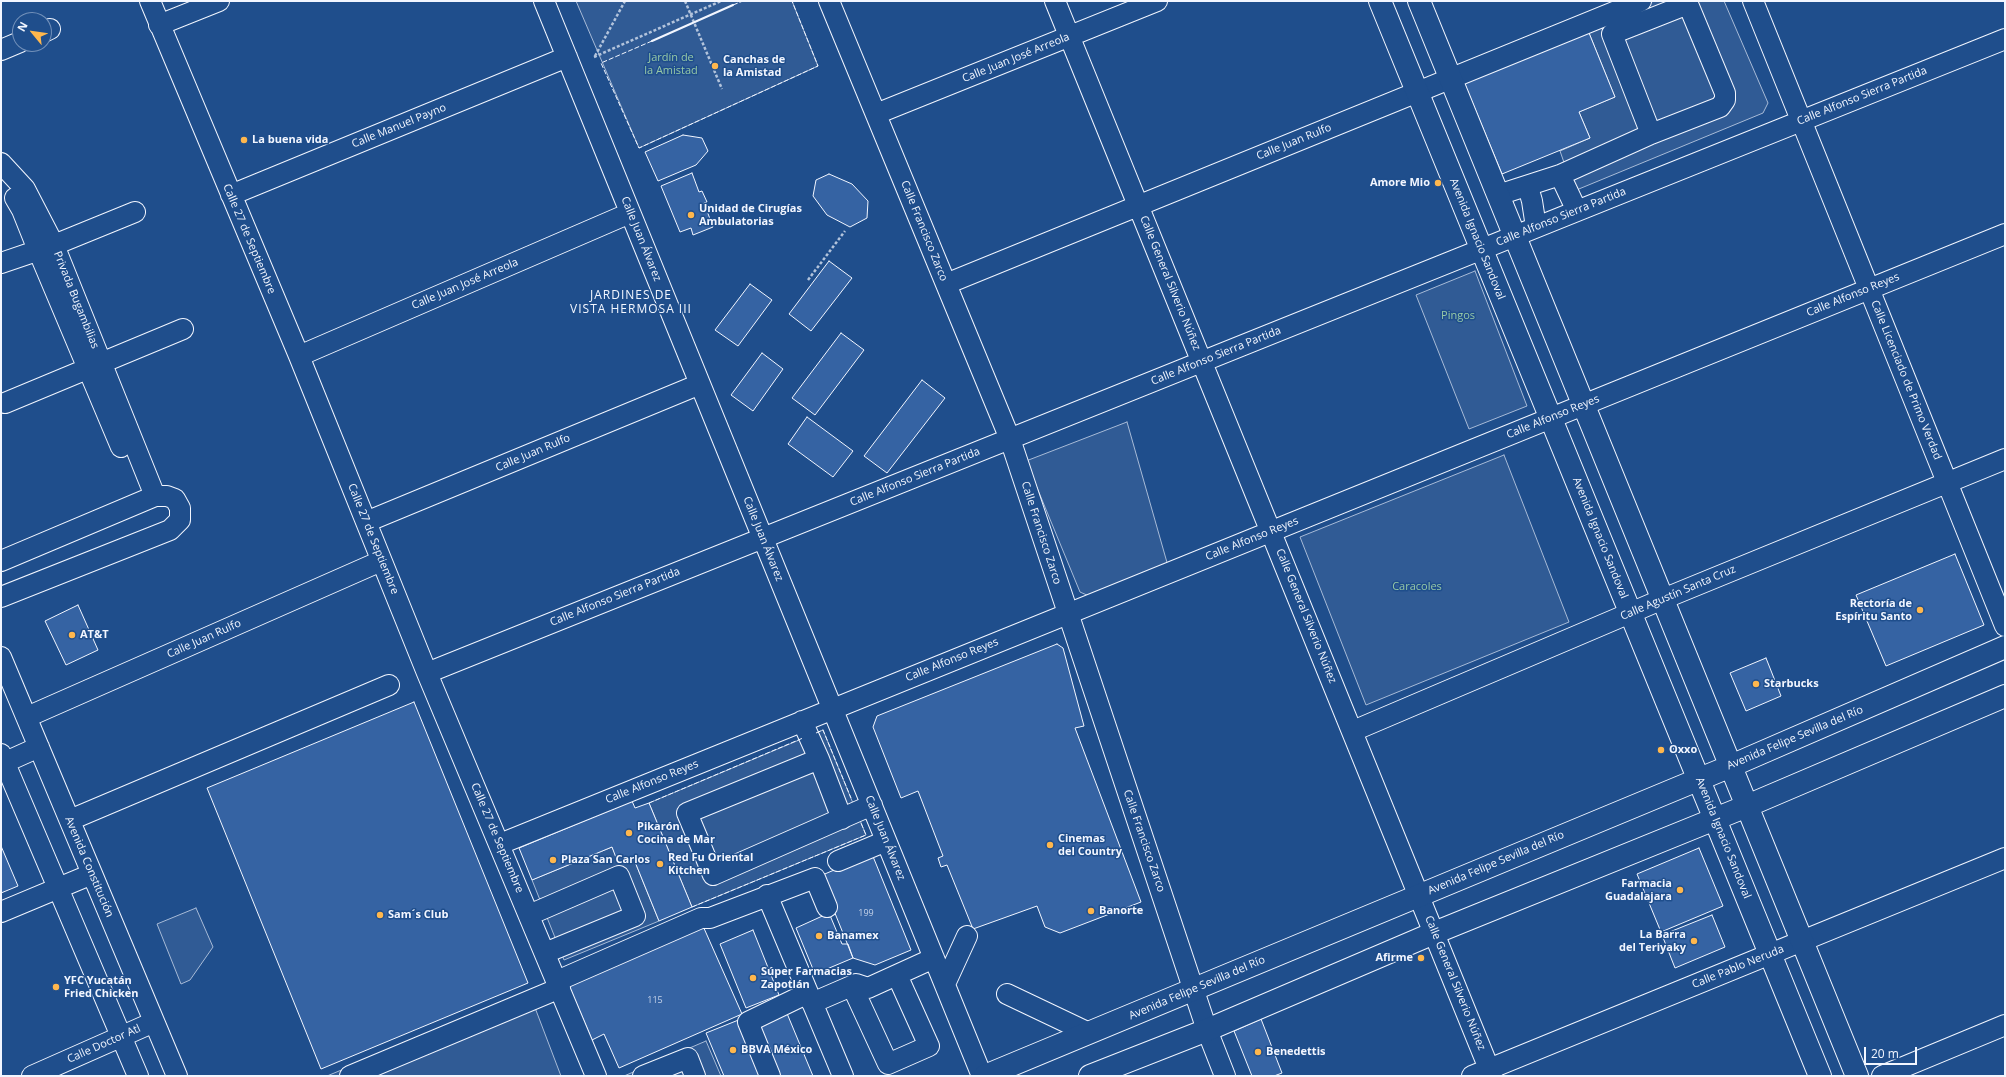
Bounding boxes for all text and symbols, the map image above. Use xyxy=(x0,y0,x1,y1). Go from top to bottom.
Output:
north arrow xyxy=(12,12,52,52)
text: N xyxy=(13,19,31,34)
street label: Calle Juan José Arreola xyxy=(960,30,1072,86)
park label: Jardín de la Amistad xyxy=(644,51,698,77)
place label: Canchas de la Amistad xyxy=(723,53,785,79)
marker: Canchas de la Amistad xyxy=(710,61,720,71)
street label: Calle Alfonso Sierra Partida xyxy=(1795,64,1929,128)
street label: Calle Manuel Payno xyxy=(350,101,448,151)
street label: Calle Juan Rulfo xyxy=(1255,121,1333,163)
place label: La buena vida xyxy=(252,133,328,147)
marker: La buena vida xyxy=(239,135,249,145)
place label: Amore Mio xyxy=(1370,176,1430,190)
street label: Avenida Ignacio Sandoval xyxy=(1447,176,1507,302)
marker: Amore Mio xyxy=(1433,178,1443,188)
street label: Calle Francisco Zarco xyxy=(898,179,950,283)
street label: Calle 27 de Septiembre xyxy=(220,182,278,296)
street label: Calle Alfonso Sierra Partida xyxy=(1494,185,1628,249)
street label: Calle Juan Álvarez xyxy=(618,195,664,283)
place label: Unidad de Cirugías Ambulatorias xyxy=(699,202,802,228)
marker: Unidad de Cirugías Ambulatorias xyxy=(686,210,696,220)
street label: Calle General Silverio Núñez xyxy=(1137,214,1203,352)
street label: Privada Bugambilias xyxy=(50,249,102,351)
street label: Calle Juan José Arreola xyxy=(410,256,520,312)
street label: Calle Alfonso Reyes xyxy=(1805,270,1901,320)
district label: JARDINES DE VISTA HERMOSA III xyxy=(570,289,692,317)
street label: Calle Licenciado de Primo Verdad xyxy=(1868,298,1944,462)
park label: Pingos xyxy=(1441,309,1475,323)
street label: Calle Alfonso Sierra Partida xyxy=(1149,324,1283,388)
street label: Calle Alfonso Reyes xyxy=(1505,392,1601,442)
street label: Calle Juan Rulfo xyxy=(494,431,572,475)
street label: Calle Alfonso Sierra Partida xyxy=(848,445,982,509)
street label: Avenida Ignacio Sandoval xyxy=(1570,475,1630,601)
street label: Calle Francisco Zarco xyxy=(1018,480,1064,586)
street label: Calle 27 de Septiembre xyxy=(345,482,401,596)
street label: Calle Juan Álvarez xyxy=(740,495,786,583)
street label: Calle Alfonso Reyes xyxy=(1204,514,1300,564)
street label: Calle General Silverio Núñez xyxy=(1273,547,1339,685)
street label: Calle Agustín Santa Cruz xyxy=(1618,563,1738,623)
street label: Calle Alfonso Sierra Partida xyxy=(548,565,682,629)
park label: Caracoles xyxy=(1392,580,1442,594)
place label: Rectoría de Espíritu Santo xyxy=(1835,597,1912,623)
marker: Rectoría de Espíritu Santo xyxy=(1915,605,1925,615)
street label: Calle Juan Rulfo xyxy=(165,617,243,661)
place label: AT&T xyxy=(80,628,109,642)
marker: AT&T xyxy=(67,630,77,640)
street label: Calle Alfonso Reyes xyxy=(904,635,1000,685)
place label: Starbucks xyxy=(1764,677,1819,691)
marker: Starbucks xyxy=(1751,679,1761,689)
street label: Avenida Felipe Sevilla del Río xyxy=(1725,703,1865,773)
place label: Oxxo xyxy=(1669,743,1697,757)
marker: Oxxo xyxy=(1656,745,1666,755)
street label: Calle Alfonso Reyes xyxy=(604,757,700,807)
street label: Avenida Ignacio Sandoval xyxy=(1693,775,1753,901)
street label: Calle 27 de Septiembre xyxy=(468,781,526,895)
street label: Calle Francisco Zarco xyxy=(1120,788,1168,894)
street label: Calle Juan Álvarez xyxy=(862,794,908,882)
street label: Avenida Constitución xyxy=(62,815,116,919)
place label: Pikarón Cocina de Mar xyxy=(637,820,715,846)
marker: Pikarón Cocina de Mar xyxy=(624,828,634,838)
street label: Avenida Felipe Sevilla del Río xyxy=(1426,828,1566,898)
place label: Cinemas del Country xyxy=(1058,832,1122,858)
marker: Cinemas del Country xyxy=(1045,840,1055,850)
place label: Red Fu Oriental Kitchen xyxy=(668,851,753,877)
place label: Plaza San Carlos xyxy=(561,853,650,867)
marker: Plaza San Carlos xyxy=(548,855,558,865)
marker: Red Fu Oriental Kitchen xyxy=(655,859,665,869)
place label: Farmacia Guadalajara xyxy=(1605,877,1672,903)
marker: Farmacia Guadalajara xyxy=(1675,885,1685,895)
place label: Banorte xyxy=(1099,904,1143,918)
marker: Banorte xyxy=(1086,906,1096,916)
place label: Sam´s Club xyxy=(388,908,448,922)
house number: 199 xyxy=(858,908,874,918)
marker: Sam´s Club xyxy=(375,910,385,920)
street label: Calle General Silverio Núñez xyxy=(1422,914,1488,1052)
place label: La Barra del Teriyaky xyxy=(1619,928,1686,954)
place label: Banamex xyxy=(827,929,879,943)
marker: Banamex xyxy=(814,931,824,941)
marker: La Barra del Teriyaky xyxy=(1689,936,1699,946)
street label: Calle Pablo Neruda xyxy=(1690,943,1786,991)
place label: Afirme xyxy=(1376,951,1413,965)
street label: Avenida Felipe Sevilla del Río xyxy=(1127,953,1267,1023)
marker: Afirme xyxy=(1416,953,1426,963)
place label: Súper Farmacias Zapotlán xyxy=(761,965,852,991)
marker: Súper Farmacias Zapotlán xyxy=(748,973,758,983)
place label: YFC Yucatán Fried Chicken xyxy=(64,974,139,1000)
marker: YFC Yucatán Fried Chicken xyxy=(51,982,61,992)
house number: 115 xyxy=(647,995,663,1005)
street label: Calle Doctor Atl xyxy=(65,1022,143,1066)
scale bar xyxy=(1866,1039,1919,1065)
place label: BBVA México xyxy=(741,1043,812,1057)
marker: BBVA México xyxy=(728,1045,738,1055)
place label: Benedettis xyxy=(1266,1045,1325,1059)
text: 20 m xyxy=(1871,1045,1899,1062)
marker: Benedettis xyxy=(1253,1047,1263,1057)

